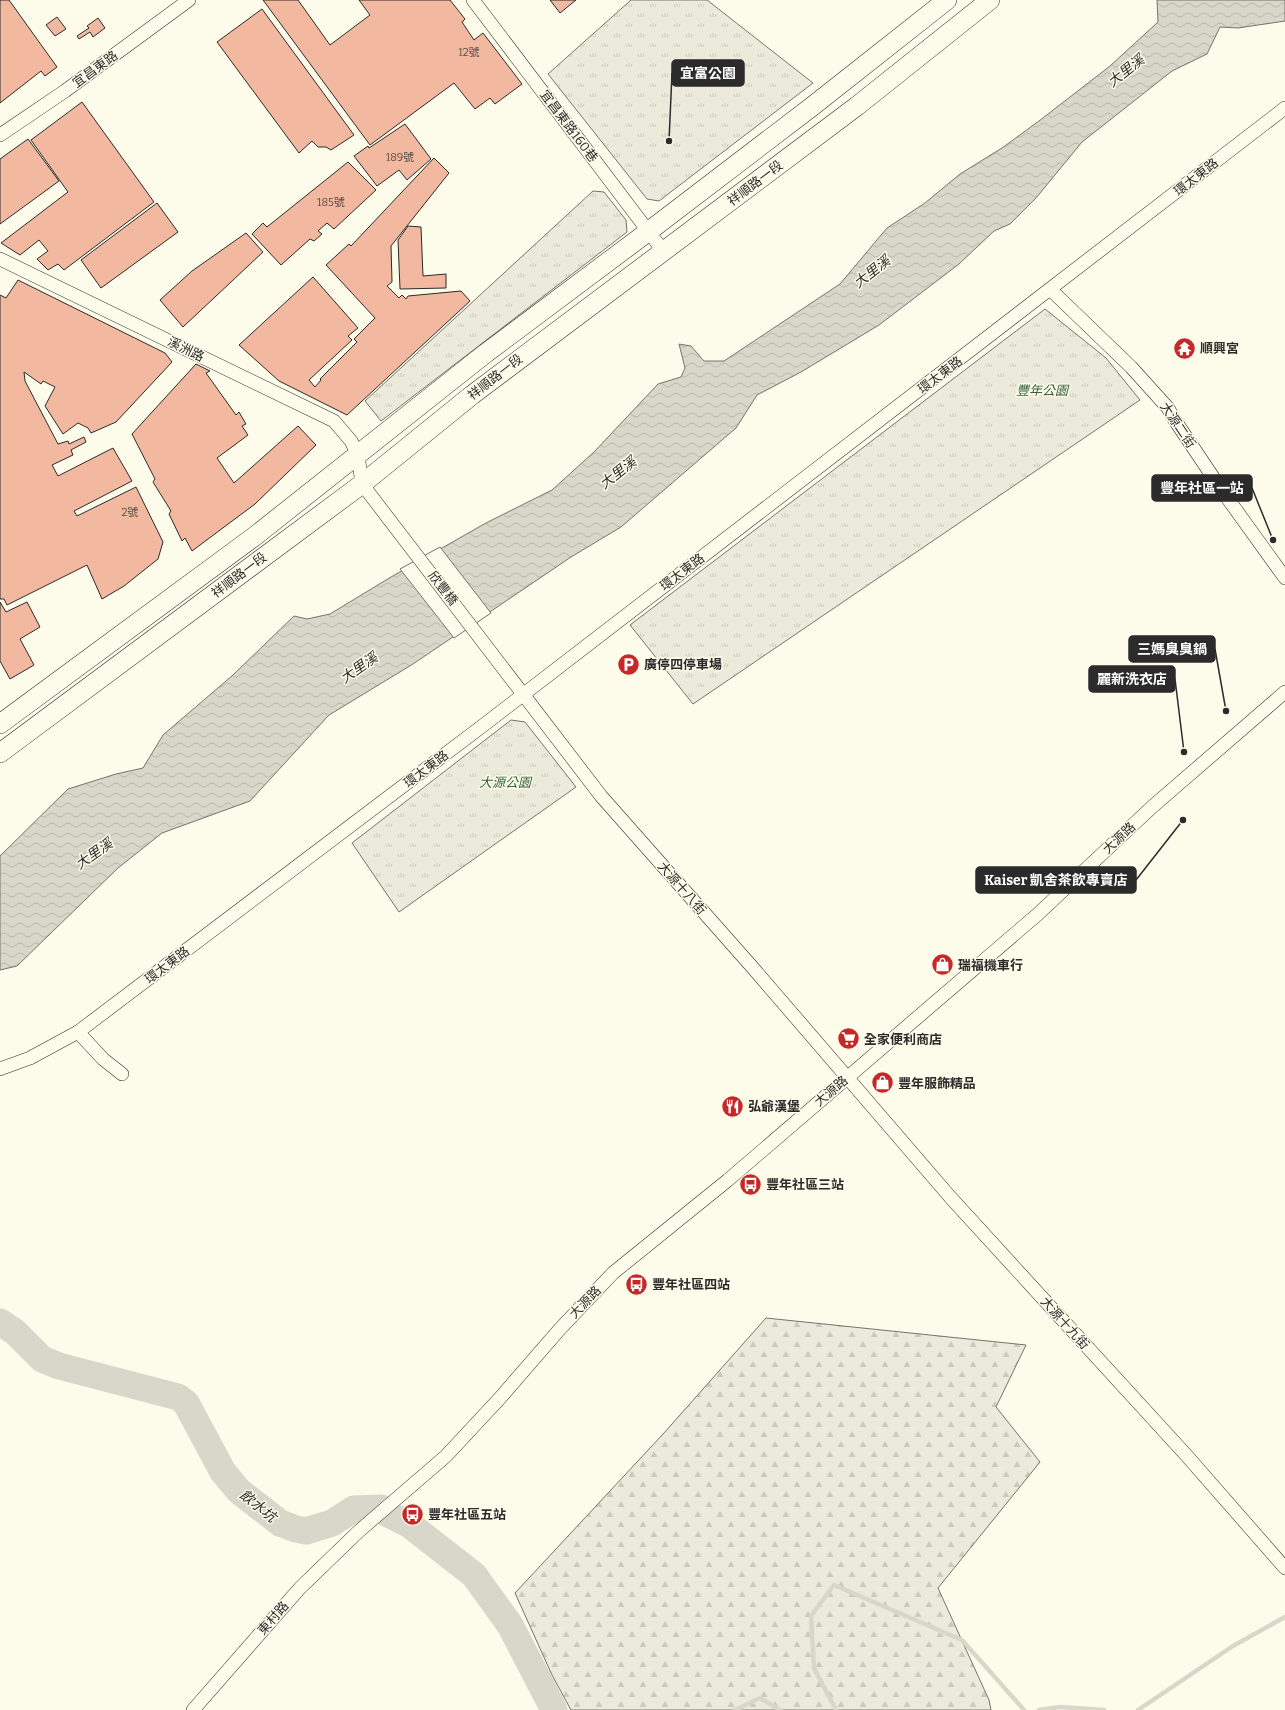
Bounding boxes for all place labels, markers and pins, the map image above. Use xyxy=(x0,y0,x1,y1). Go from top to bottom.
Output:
callout: 宜富公園 xyxy=(672,60,744,86)
temple icon: 順興宮 xyxy=(1172,335,1198,361)
place label: 順興宮 xyxy=(1200,341,1239,356)
callout: 豐年社區一站 xyxy=(1152,475,1252,501)
callout: 三媽臭臭鍋 xyxy=(1129,636,1215,662)
parking icon: 廣停四停車場 xyxy=(615,651,641,677)
place label: 廣停四停車場 xyxy=(644,657,722,672)
callout: 麗新洗衣店 xyxy=(1089,666,1175,692)
callout: Kaiser 凱舍茶飲專賣店 xyxy=(976,867,1136,893)
shop icon: 瑞福機車行 xyxy=(930,952,956,978)
place label: 瑞福機車行 xyxy=(958,958,1023,973)
supermarket icon: 全家便利商店 xyxy=(836,1026,862,1052)
place label: 全家便利商店 xyxy=(864,1032,942,1047)
shop icon: 豐年服飾精品 xyxy=(870,1070,896,1096)
place label: 豐年服飾精品 xyxy=(898,1076,976,1091)
restaurant icon: 弘爺漢堡 xyxy=(719,1093,745,1119)
place label: 弘爺漢堡 xyxy=(748,1099,800,1114)
bus stop icon: 豐年社區三站 xyxy=(738,1171,764,1197)
place label: 豐年社區三站 xyxy=(766,1177,844,1192)
bus stop icon: 豐年社區四站 xyxy=(624,1271,650,1297)
place label: 豐年社區四站 xyxy=(652,1277,730,1292)
bus stop icon: 豐年社區五站 xyxy=(399,1501,425,1527)
place label: 豐年社區五站 xyxy=(428,1507,506,1522)

